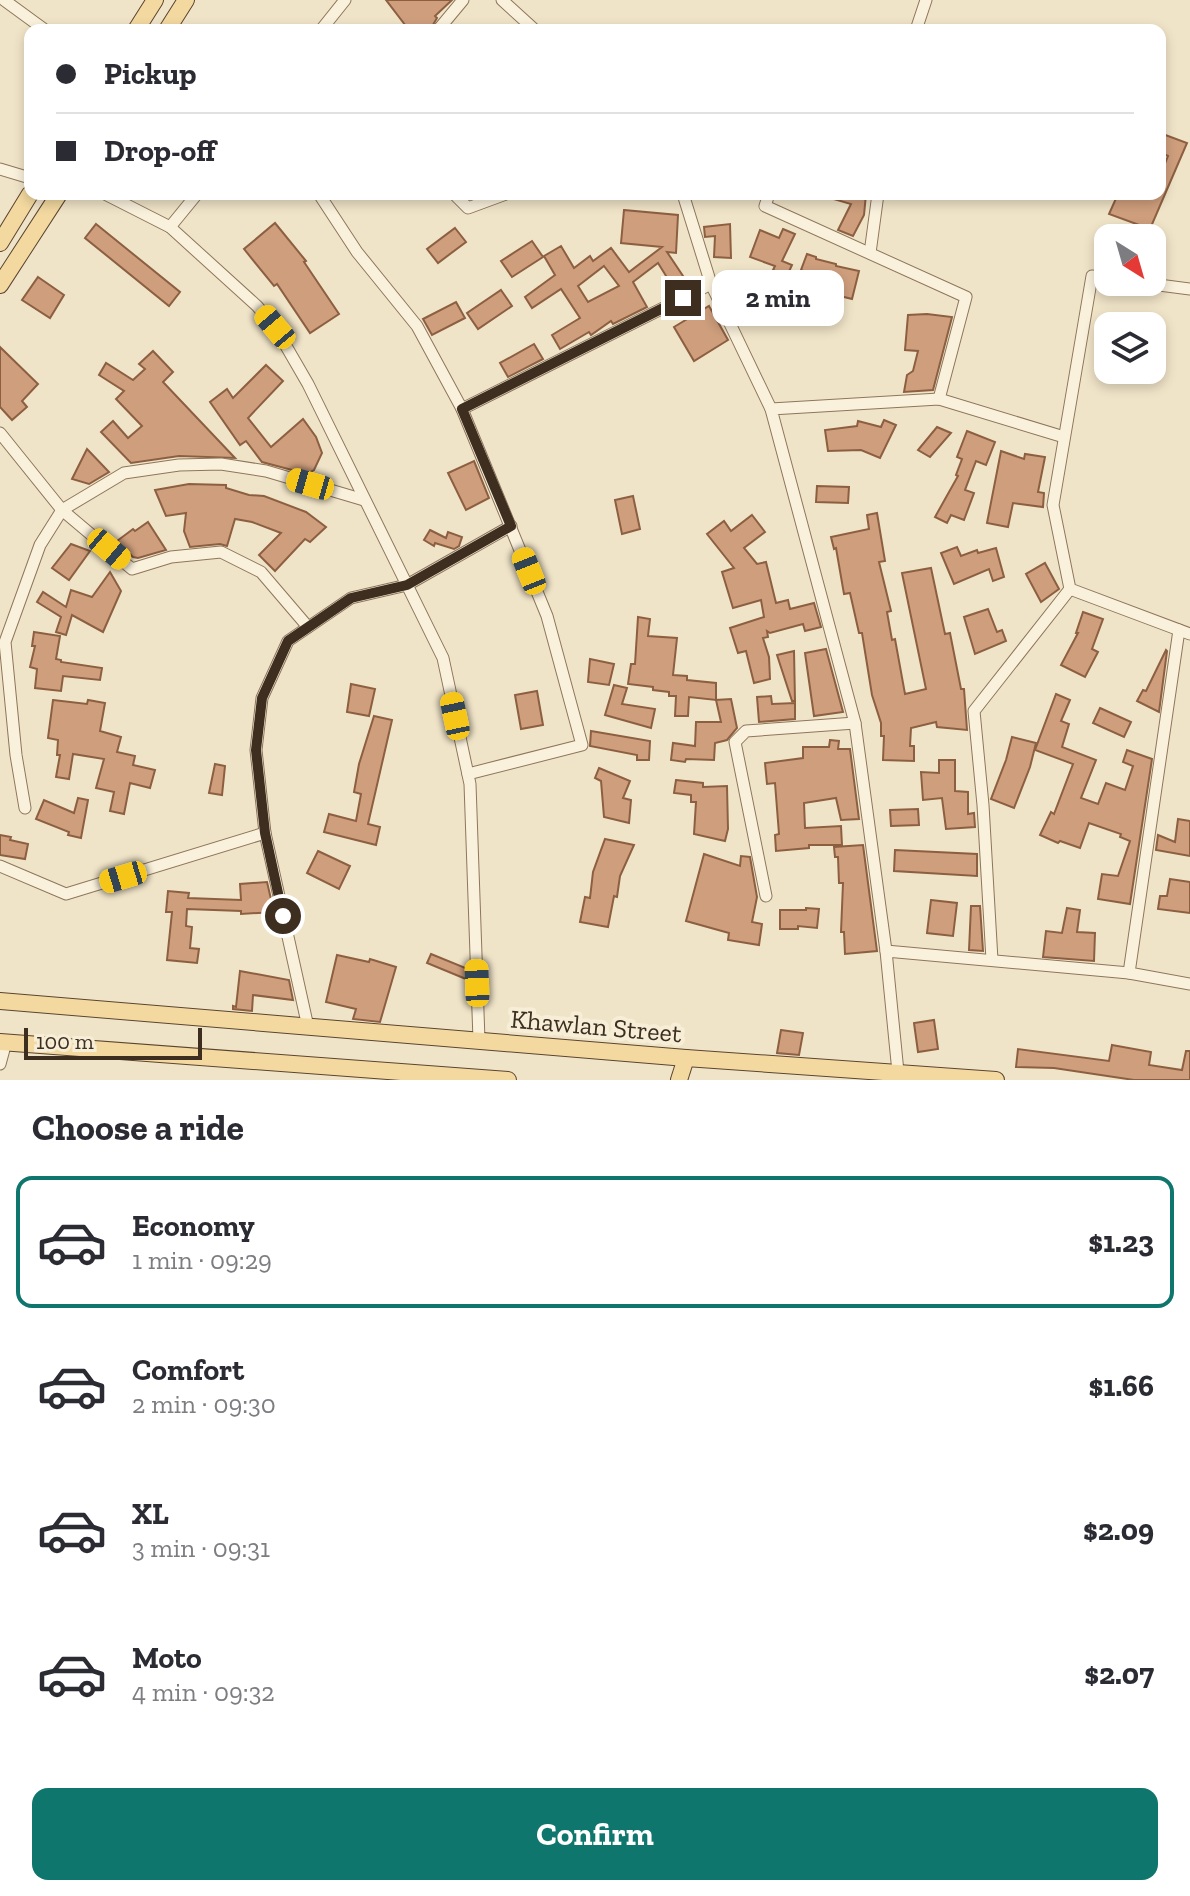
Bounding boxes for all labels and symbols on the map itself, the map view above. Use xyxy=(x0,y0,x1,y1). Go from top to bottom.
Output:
north arrow xyxy=(1094,224,1166,296)
callout: 2 min xyxy=(711,270,843,326)
route end xyxy=(665,280,701,316)
car xyxy=(250,301,300,353)
car xyxy=(284,466,336,502)
car xyxy=(83,524,135,574)
car xyxy=(509,544,549,598)
car xyxy=(438,690,472,742)
car xyxy=(97,859,149,895)
route start xyxy=(265,898,301,934)
car xyxy=(464,959,490,1007)
street label: Khawlan Street xyxy=(509,1003,683,1049)
scale bar xyxy=(24,1024,202,1060)

